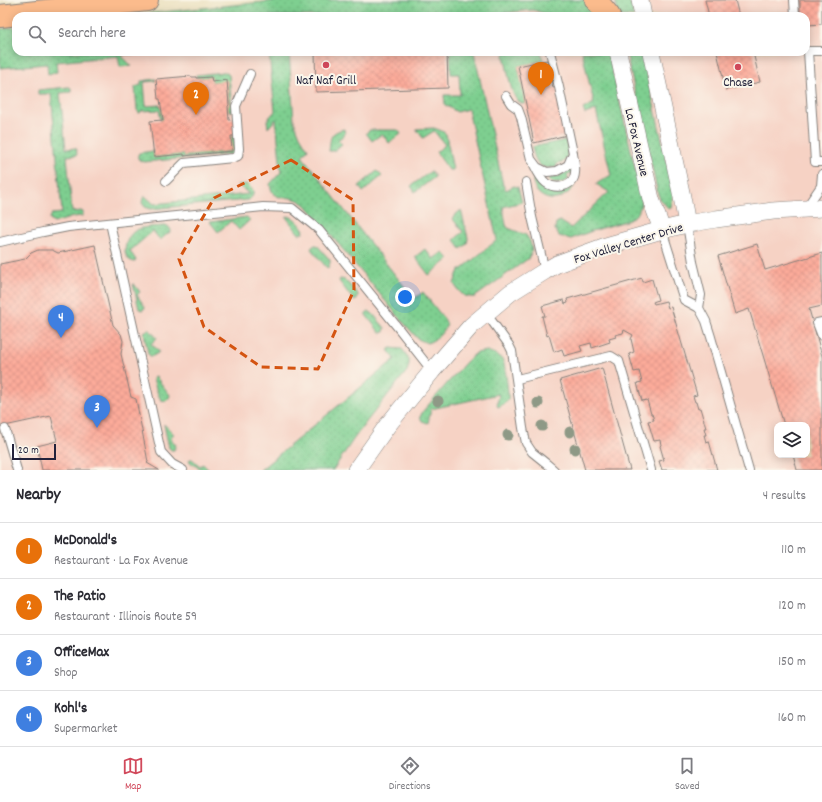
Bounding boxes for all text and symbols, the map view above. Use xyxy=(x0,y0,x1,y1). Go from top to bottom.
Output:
search box xyxy=(12,12,810,56)
icon: search xyxy=(26,23,48,45)
text: Search here xyxy=(58,23,126,45)
marker: Naf Naf Grill xyxy=(321,60,331,70)
pin: 1 xyxy=(528,62,554,95)
marker: Chase xyxy=(733,62,743,72)
place label: Naf Naf Grill xyxy=(296,72,356,91)
place label: Chase xyxy=(723,74,753,93)
pin: 2 xyxy=(183,82,209,115)
street label: La Fox Avenue xyxy=(619,107,653,179)
street label: Fox Valley Center Drive xyxy=(572,219,686,270)
your location xyxy=(395,287,415,307)
pin: 4 xyxy=(48,305,74,338)
pin: 3 xyxy=(84,395,110,428)
map controls xyxy=(774,422,810,458)
button: layers xyxy=(774,422,810,458)
scale bar xyxy=(12,442,56,461)
text: 20 m xyxy=(18,443,39,459)
text: Nearby xyxy=(16,484,60,508)
text: 4 results xyxy=(763,487,806,506)
text: McDonald's xyxy=(54,530,117,552)
text: 1 xyxy=(28,541,30,560)
text: 110 m xyxy=(781,541,806,560)
text: Restaurant · La Fox Avenue xyxy=(54,552,188,571)
text: The Patio xyxy=(54,586,106,608)
text: 2 xyxy=(26,597,32,616)
text: 120 m xyxy=(778,597,806,616)
text: Restaurant · Illinois Route 59 xyxy=(54,608,197,627)
text: OfficeMax xyxy=(54,642,109,664)
text: 3 xyxy=(26,653,32,672)
text: 150 m xyxy=(778,653,806,672)
text: Shop xyxy=(54,664,77,683)
text: Kohl's xyxy=(54,698,87,720)
text: 4 xyxy=(26,709,32,728)
text: 160 m xyxy=(778,709,806,728)
text: Supermarket xyxy=(54,720,118,739)
tab: Map xyxy=(122,755,144,795)
tab: Directions xyxy=(389,755,431,795)
tab: Saved xyxy=(675,755,700,795)

